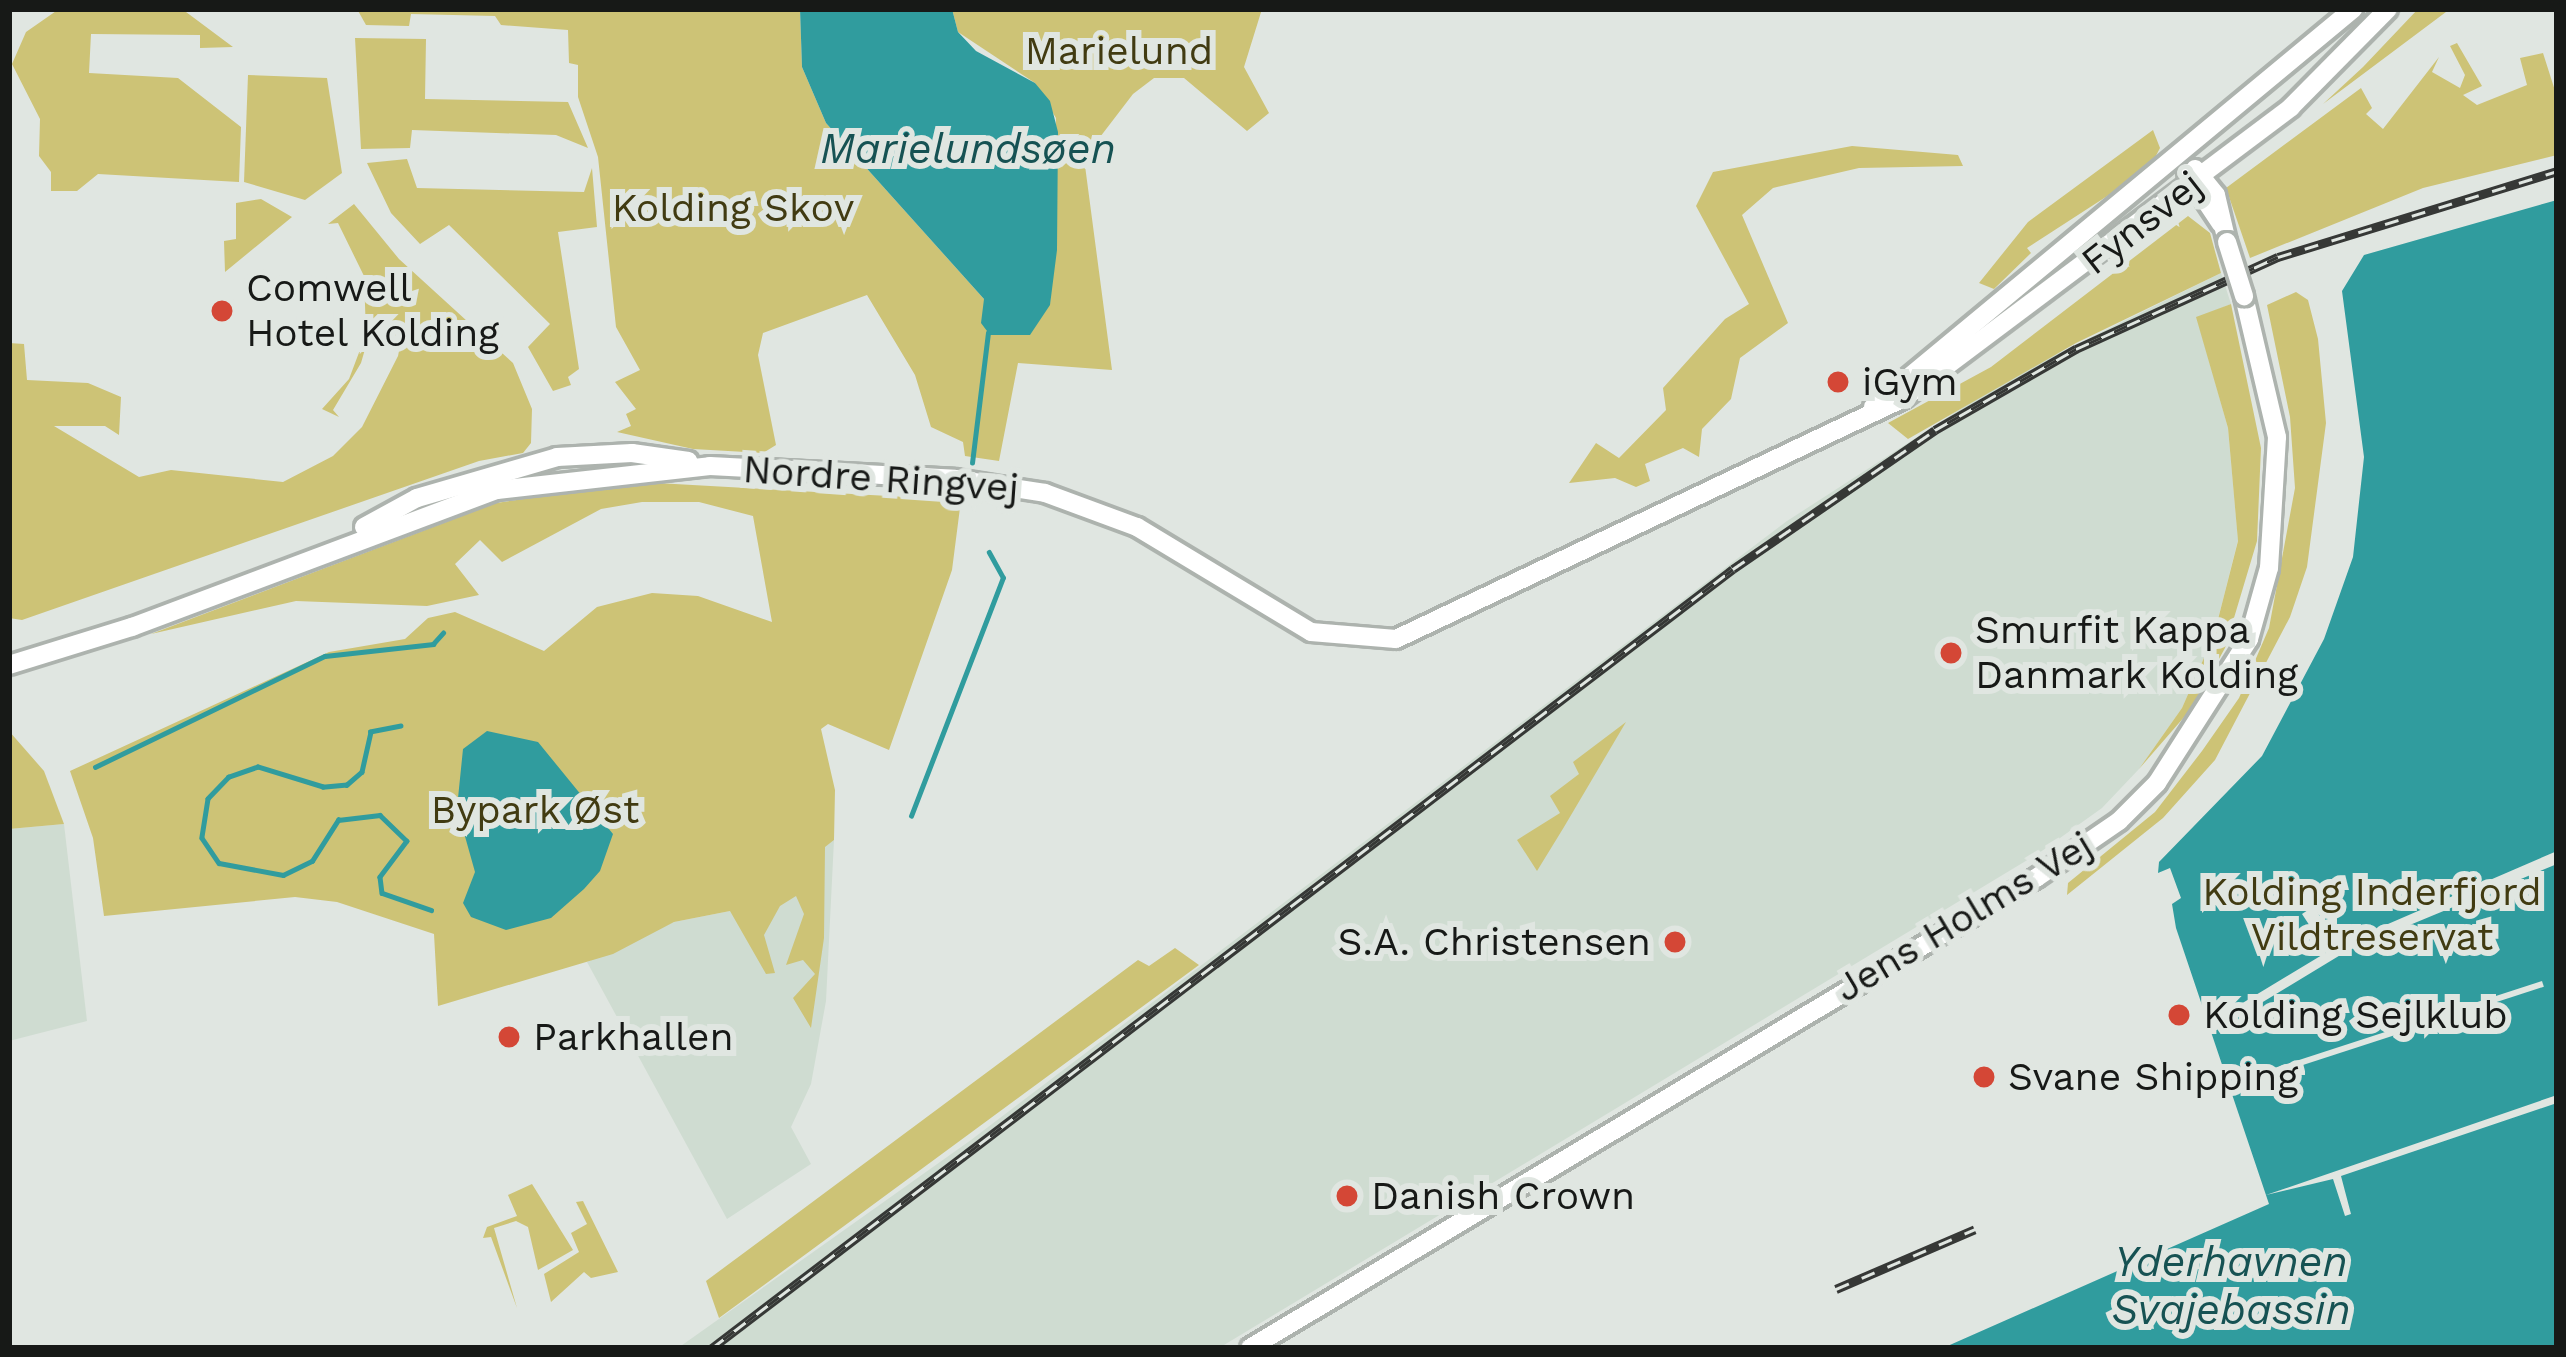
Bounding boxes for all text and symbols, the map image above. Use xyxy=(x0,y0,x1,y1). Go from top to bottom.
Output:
park label: Marielund xyxy=(1025,28,1213,74)
water label: Marielundsøen xyxy=(820,124,1116,174)
street label: Fynsvej xyxy=(2072,161,2212,285)
park label: Kolding Skov xyxy=(612,185,854,231)
place label: Comwell Hotel Kolding xyxy=(246,266,500,357)
marker: Comwell Hotel Kolding xyxy=(209,298,235,324)
place label: iGym xyxy=(1862,359,1958,405)
marker: iGym xyxy=(1825,369,1851,395)
street label: Nordre Ringvej xyxy=(741,446,1021,512)
place label: Smurfit Kappa Danmark Kolding xyxy=(1975,608,2299,699)
marker: Smurfit Kappa Danmark Kolding xyxy=(1938,640,1964,666)
park label: Bypark Øst xyxy=(430,787,640,833)
street label: Jens Holms Vej xyxy=(1826,821,2102,1013)
park label: Kolding Inderfjord Vildtreservat xyxy=(2202,870,2542,961)
place label: S.A. Christensen xyxy=(1338,919,1651,965)
marker: S.A. Christensen xyxy=(1662,929,1688,955)
place label: Kolding Sejlklub xyxy=(2203,992,2508,1038)
marker: Kolding Sejlklub xyxy=(2166,1002,2192,1028)
place label: Parkhallen xyxy=(533,1014,734,1060)
marker: Parkhallen xyxy=(496,1024,522,1050)
place label: Svane Shipping xyxy=(2008,1054,2298,1100)
marker: Svane Shipping xyxy=(1971,1064,1997,1090)
place label: Danish Crown xyxy=(1371,1173,1635,1219)
marker: Danish Crown xyxy=(1334,1183,1360,1209)
water label: Yderhavnen Svajebassin xyxy=(2111,1237,2351,1336)

